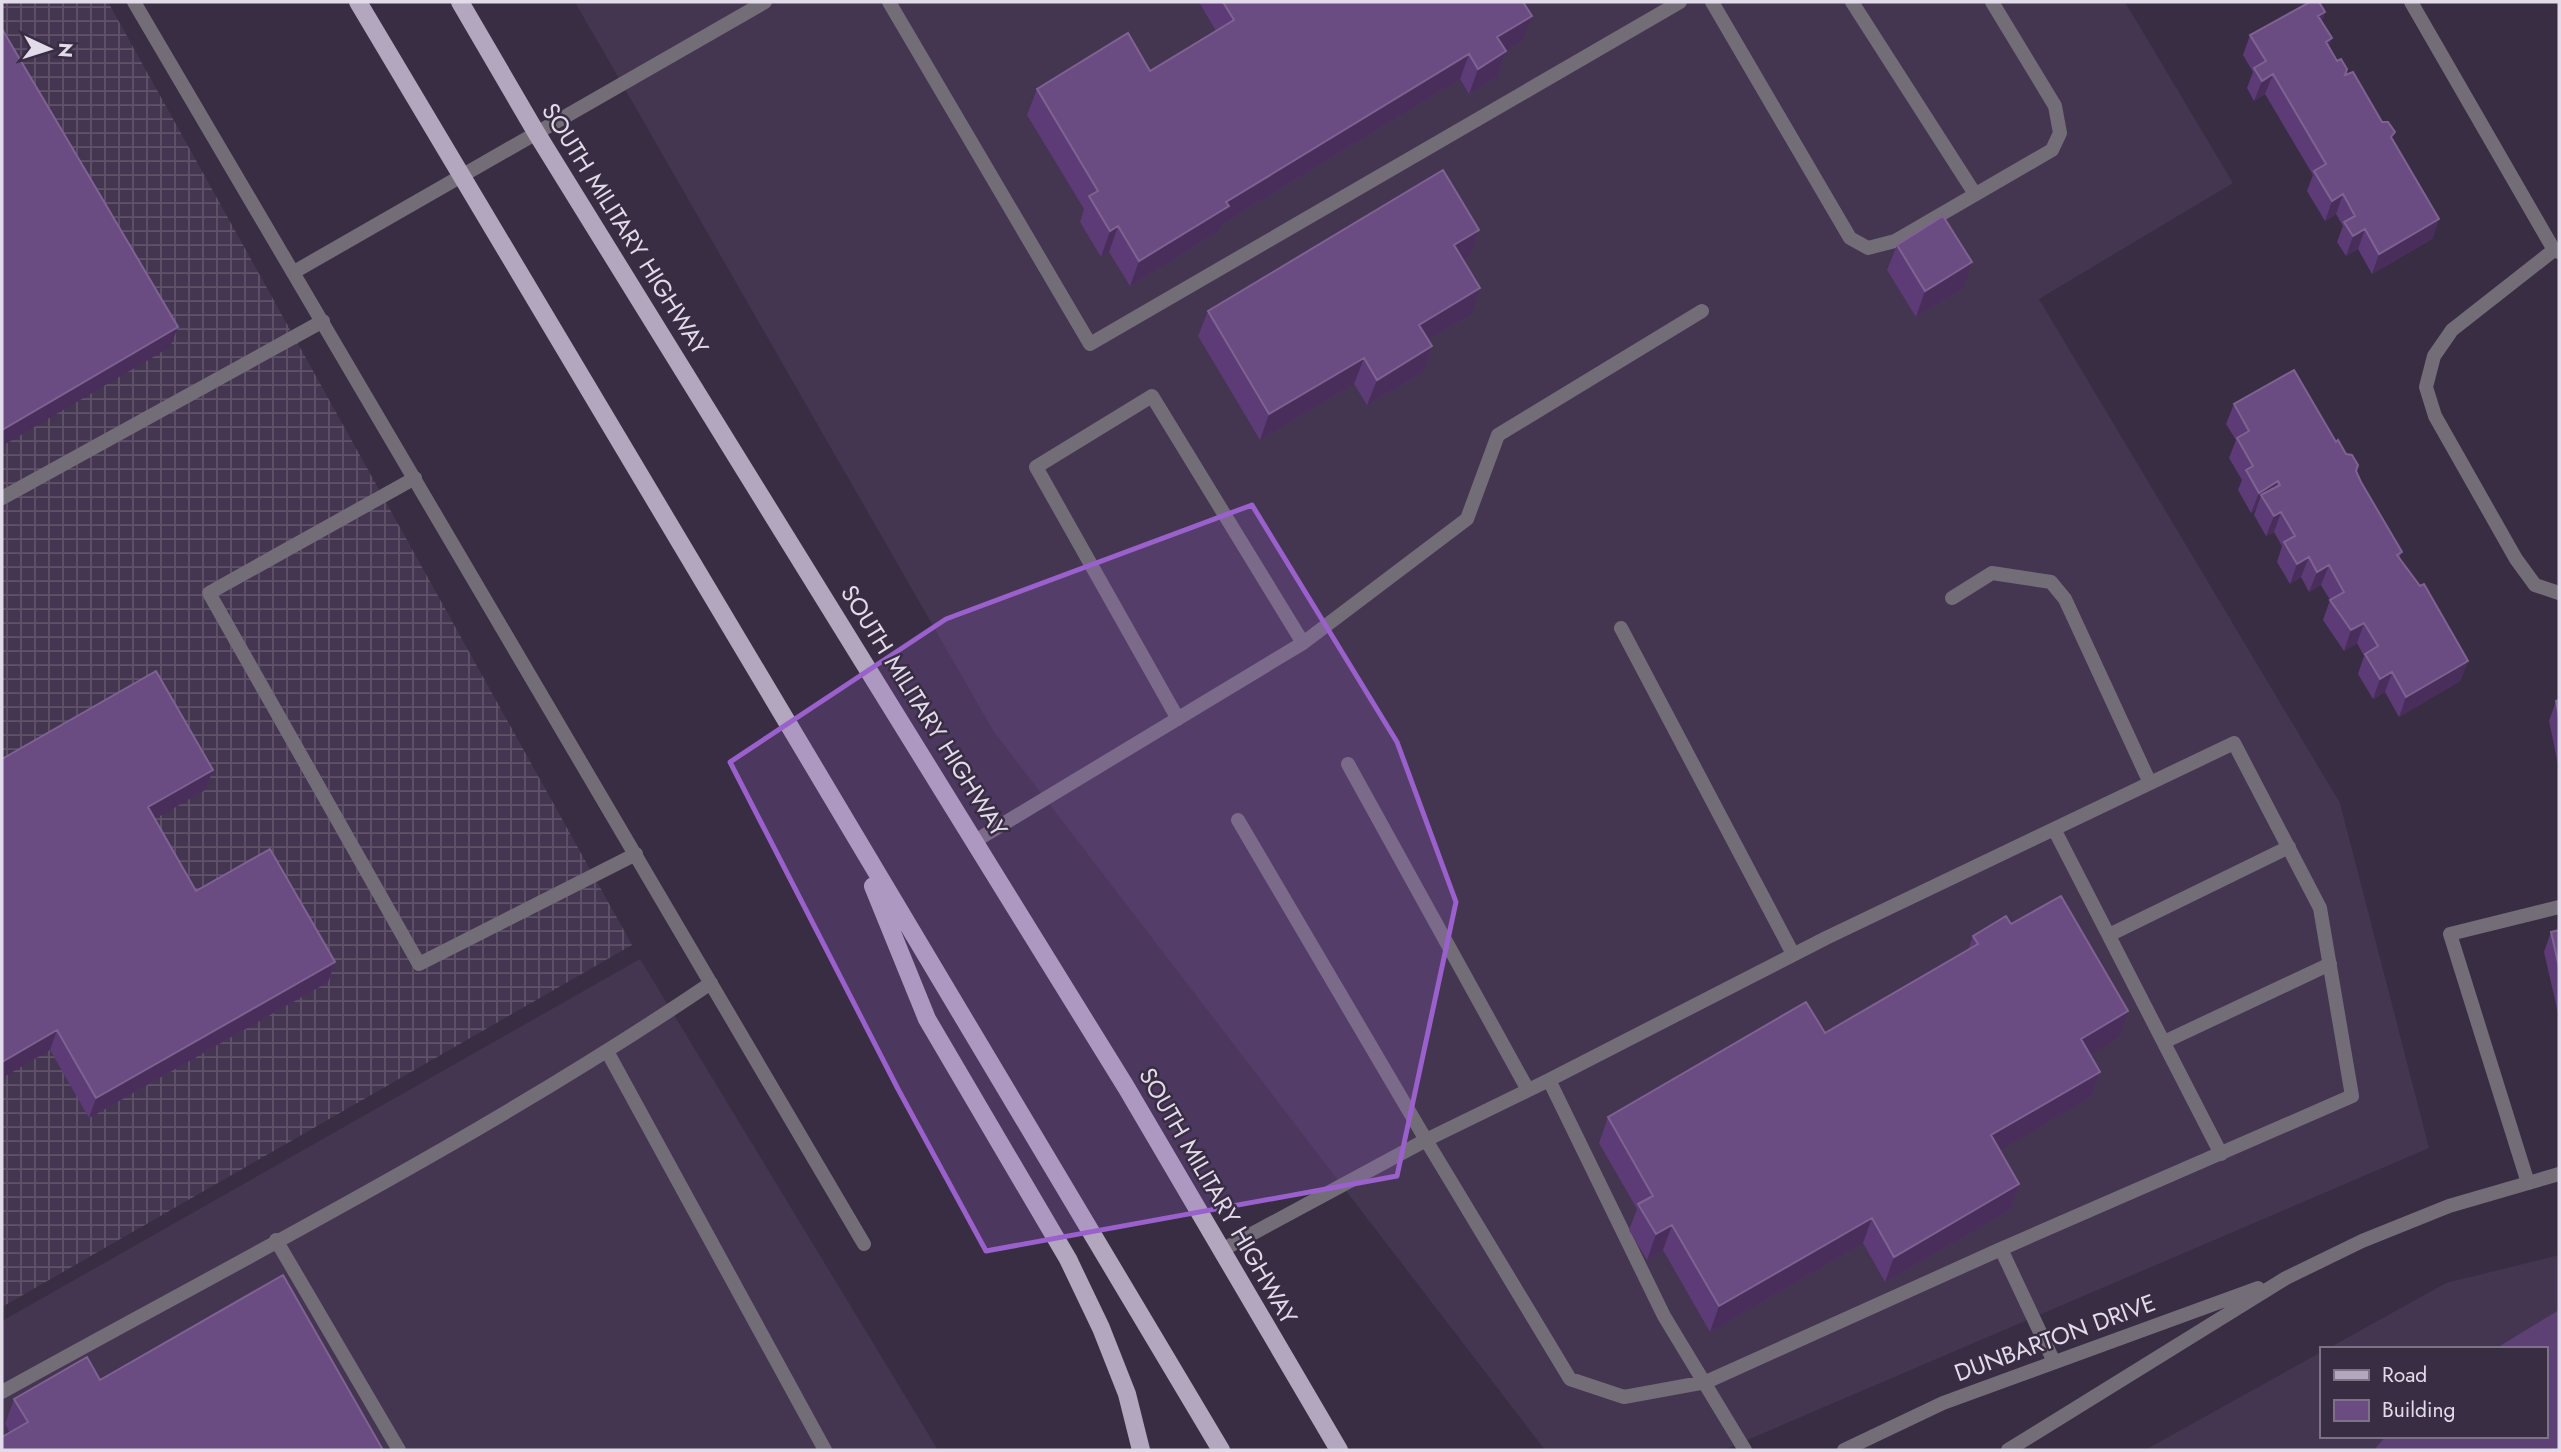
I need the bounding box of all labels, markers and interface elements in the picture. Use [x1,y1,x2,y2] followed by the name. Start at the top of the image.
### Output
[14,14,84,84] north arrow
[51,42,79,59] text: N
[533,96,718,362] street label: SOUTH MILITARY HIGHWAY
[832,578,1017,844] street label: SOUTH MILITARY HIGHWAY
[1130,1061,1307,1331] street label: SOUTH MILITARY HIGHWAY
[1949,1285,2160,1390] street label: DUNBARTON DRIVE
[2320,1347,2547,1438] legend
[2382,1360,2427,1390] text: Road
[2382,1395,2455,1425] text: Building

